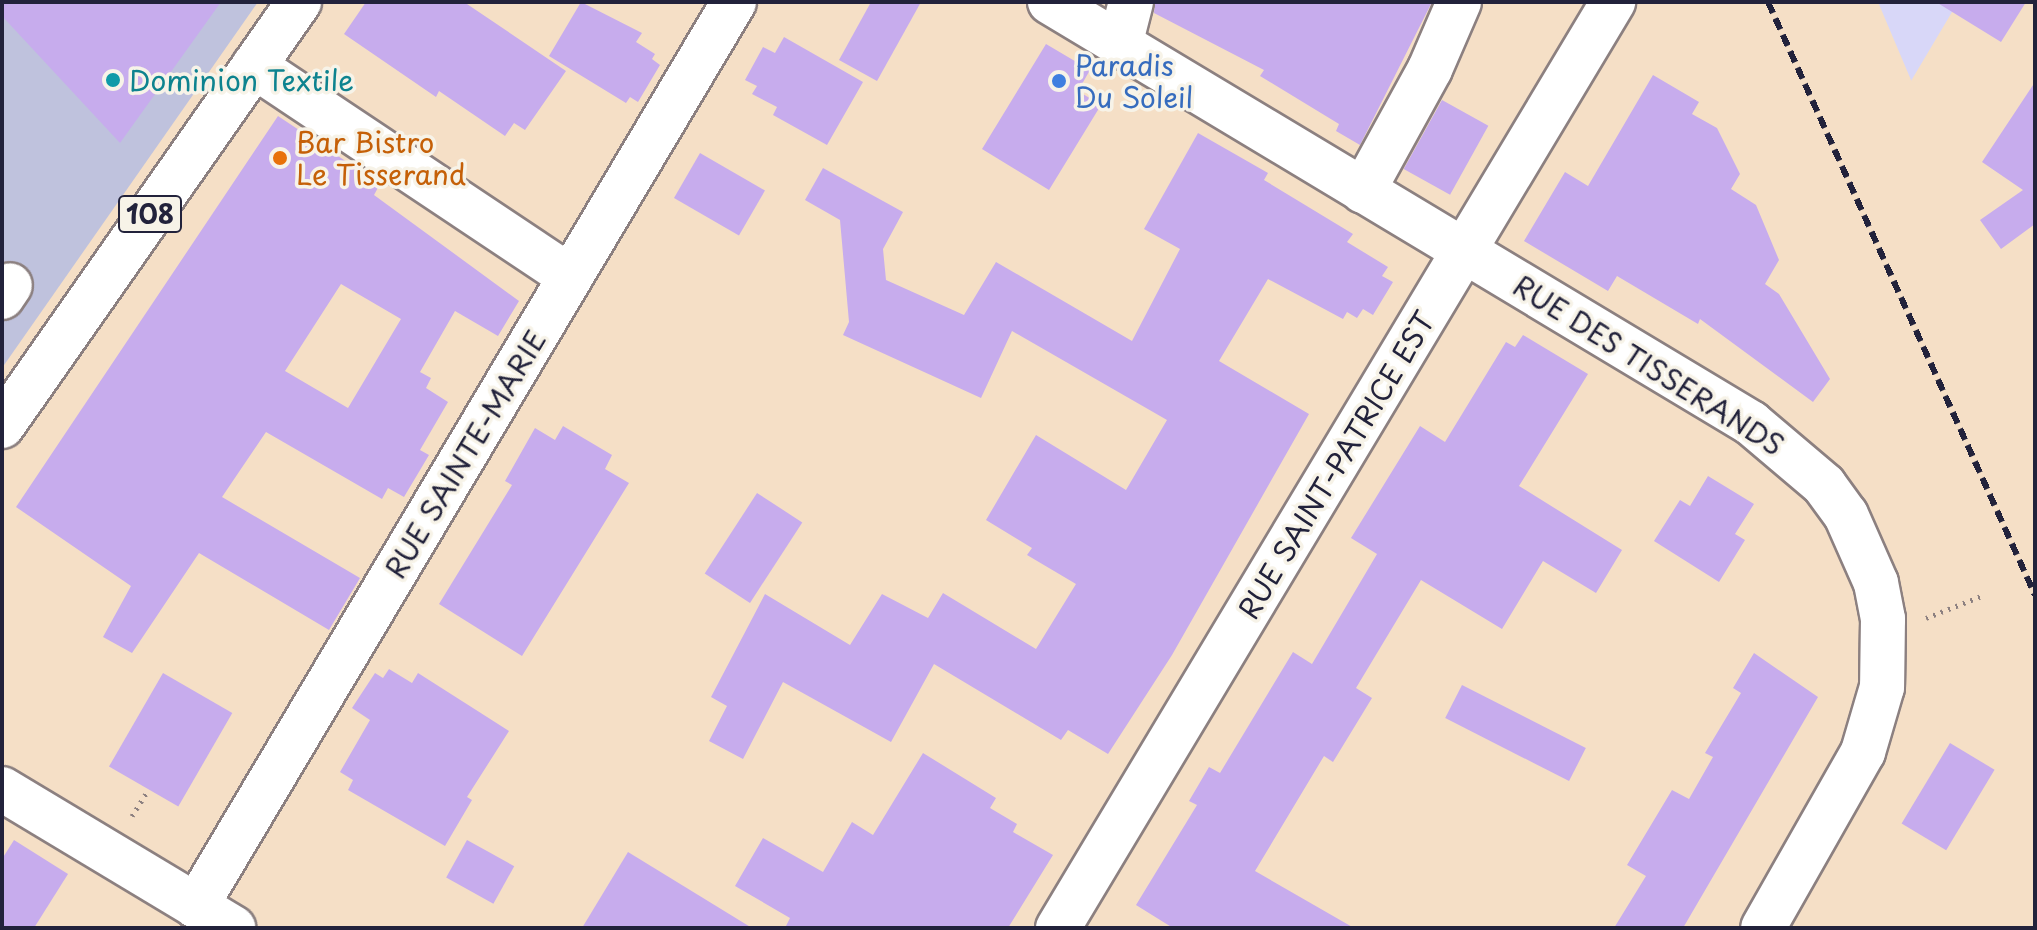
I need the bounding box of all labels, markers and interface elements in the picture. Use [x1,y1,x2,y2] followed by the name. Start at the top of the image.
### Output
[1075,48,1194,114] place label: Paradis Du Soleil
[129,63,353,97] place label: Dominion Textile
[104,71,122,89] marker: Dominion Textile
[1050,72,1068,90] marker: Paradis Du Soleil
[296,125,466,191] place label: Bar Bistro Le Tisserand
[271,149,289,167] marker: Bar Bistro Le Tisserand
[118,192,182,236] road number: 108
[1506,267,1792,463] street label: RUE DES TISSERANDS
[1230,304,1442,626] street label: RUE SAINT-PATRICE EST
[377,323,553,585] street label: RUE SAINTE-MARIE

